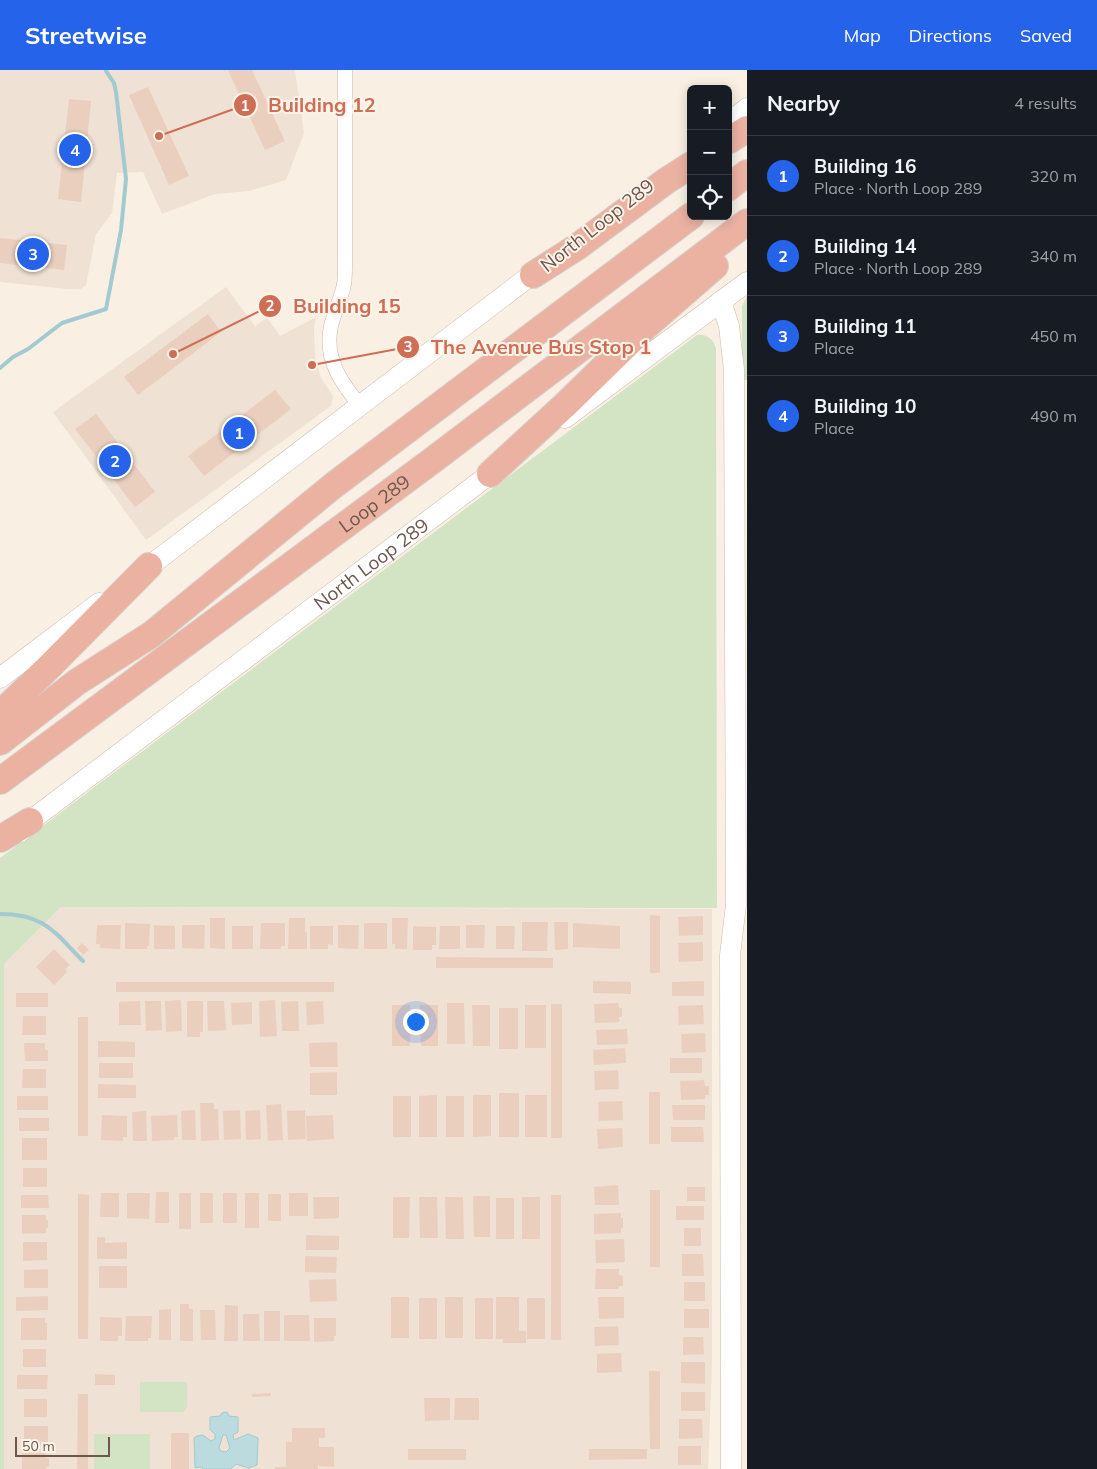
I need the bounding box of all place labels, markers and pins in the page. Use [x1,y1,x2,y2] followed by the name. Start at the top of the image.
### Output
[233,88,386,123] callout: Building 12
[59,131,91,169] pin: 4
[17,235,49,273] pin: 3
[258,288,411,323] callout: Building 15
[396,329,661,364] callout: The Avenue Bus Stop 1
[223,414,255,452] pin: 1
[99,442,131,480] pin: 2

